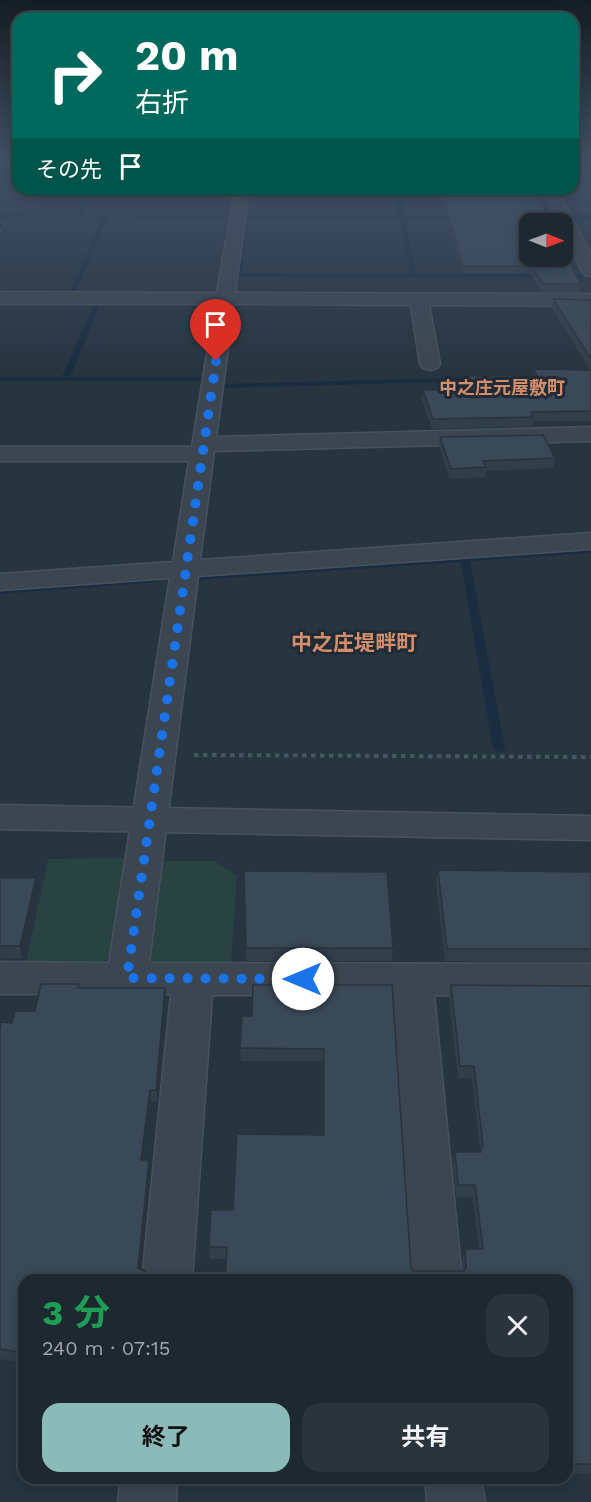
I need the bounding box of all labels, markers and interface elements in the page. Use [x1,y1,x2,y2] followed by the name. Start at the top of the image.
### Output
[135,31,239,80] text: 20 m
[36,36,114,114] icon: right
[135,87,189,119] text: 右折
[114,150,147,183] icon: arrive
[36,157,102,182] text: その先
[519,213,573,267] north arrow
[519,213,573,267] map controls
[190,299,241,361] pin
[199,308,232,341] icon: arrive
[439,377,565,398] district label: 中之庄元屋敷町
[291,630,417,655] district label: 中之庄堤畔町
[271,947,335,1011] position arrow
[42,1292,110,1334] text: 3 分
[486,1294,549,1357] button: close
[42,1336,170,1360] text: 240 m · 07:15
[42,1403,290,1472] button: 終了
[302,1403,549,1472] button: 共有

